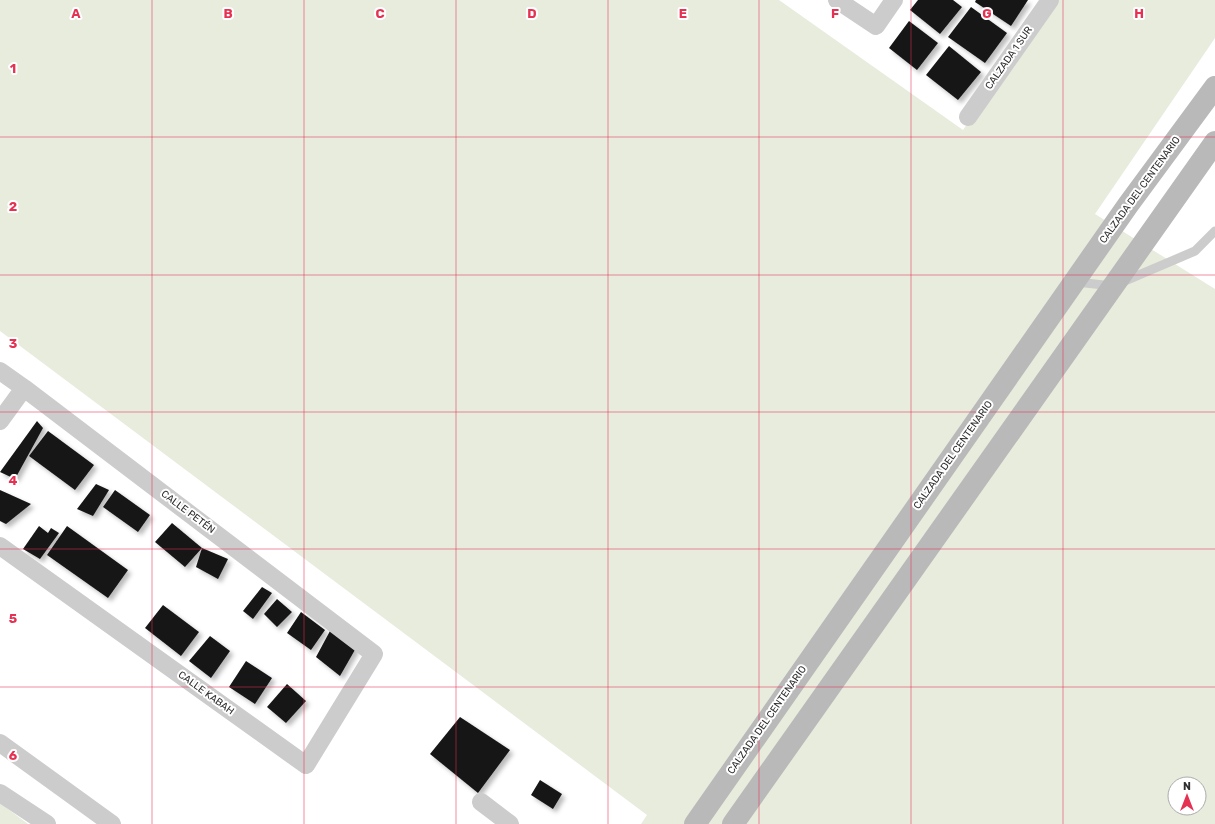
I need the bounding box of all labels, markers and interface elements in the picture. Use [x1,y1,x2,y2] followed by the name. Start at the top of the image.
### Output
[71,6,81,21] text: A
[223,6,233,21] text: B
[375,6,385,21] text: C
[527,6,537,21] text: D
[679,6,687,21] text: E
[831,6,839,21] text: F
[982,6,992,21] text: G
[1134,6,1144,21] text: H
[983,24,1035,92] street label: CALZADA 1 SUR
[10,61,16,76] text: 1
[1097,134,1183,246] street label: CALZADA DEL CENTENARIO
[9,199,17,214] text: 2
[9,336,18,351] text: 3
[911,398,995,511] street label: CALZADA DEL CENTENARIO
[9,473,18,488] text: 4
[159,488,217,536] street label: CALLE PETÉN
[9,611,17,626] text: 5
[725,663,809,776] street label: CALZADA DEL CENTENARIO
[176,669,236,717] street label: CALLE KABAH
[9,748,18,763] text: 6
[1167,776,1207,816] north arrow
[1183,780,1191,793] text: N

